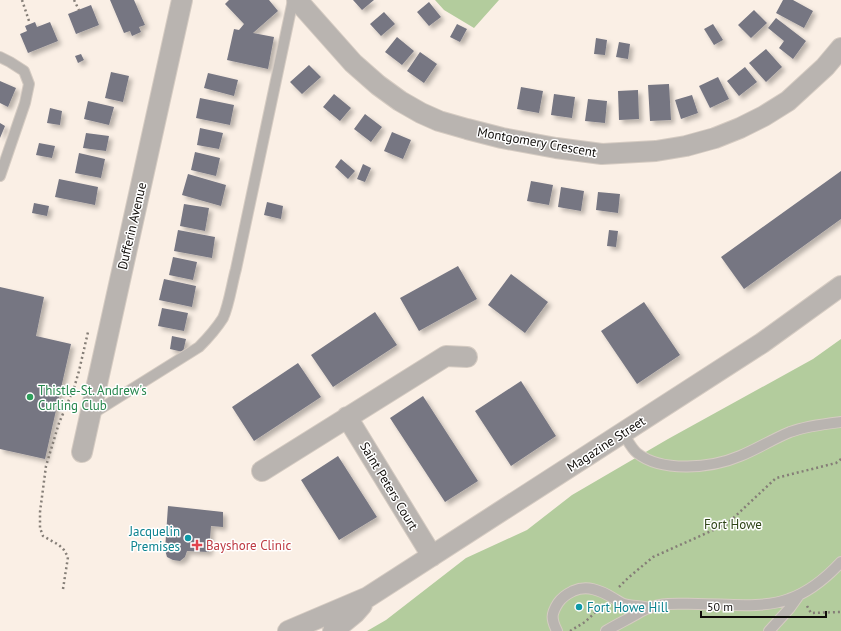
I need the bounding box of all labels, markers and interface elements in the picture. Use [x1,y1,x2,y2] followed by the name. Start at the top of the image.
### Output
[476,123,598,161] street label: Montgomery Crescent
[114,181,150,271] street label: Dufferin Avenue
[38,382,147,414] place label: Thistle-St. Andrew's Curling Club
[25,392,35,402] marker: Thistle-St. Andrew's Curling Club
[564,412,649,476] street label: Magazine Street
[356,439,422,534] street label: Saint Peters Court
[704,516,762,533] park label: Fort Howe
[128,523,180,555] place label: Jacquelin Premises
[183,533,193,543] marker: Jacquelin Premises
[206,537,291,554] place label: Bayshore Clinic
[191,539,203,551] marker: Bayshore Clinic
[701,593,826,619] scale bar
[587,599,668,616] place label: Fort Howe Hill
[707,599,733,614] text: 50 m
[574,602,584,612] marker: Fort Howe Hill

